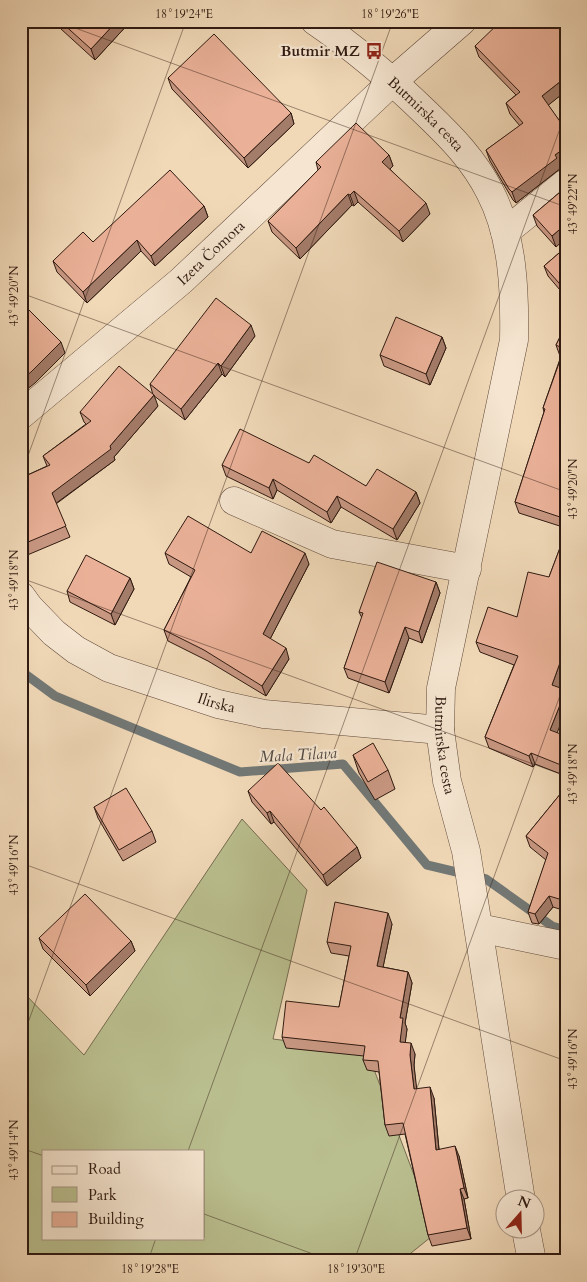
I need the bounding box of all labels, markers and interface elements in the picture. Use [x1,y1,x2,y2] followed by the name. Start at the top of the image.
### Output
[155,6,213,22] text: 18°19'24"E
[361,6,419,22] text: 18°19'26"E
[281,41,360,61] place label: Butmir MZ
[364,41,384,61] bus stop icon: Butmir MZ
[384,72,469,156] street label: Butmirska cesta
[565,173,581,234] text: 43°49'22"N
[173,215,250,290] street label: Izeta Čomora
[6,265,22,326] text: 43°49'20"N
[565,458,581,519] text: 43°49'20"N
[6,549,22,610] text: 43°49'18"N
[195,688,237,718] street label: Ilirska
[430,696,460,797] street label: Butmirska cesta
[259,742,337,768] water label: Mala Tilava
[565,743,581,804] text: 43°49'18"N
[6,834,22,895] text: 43°49'16"N
[565,1028,581,1089] text: 43°49'16"N
[6,1119,22,1180] text: 43°49'14"N
[42,1150,205,1240] legend
[88,1159,121,1179] text: Road
[88,1185,117,1205] text: Park
[494,1190,544,1240] north arrow
[515,1191,533,1213] text: N
[88,1209,144,1229] text: Building
[121,1261,179,1277] text: 18°19'28"E
[327,1261,385,1277] text: 18°19'30"E

